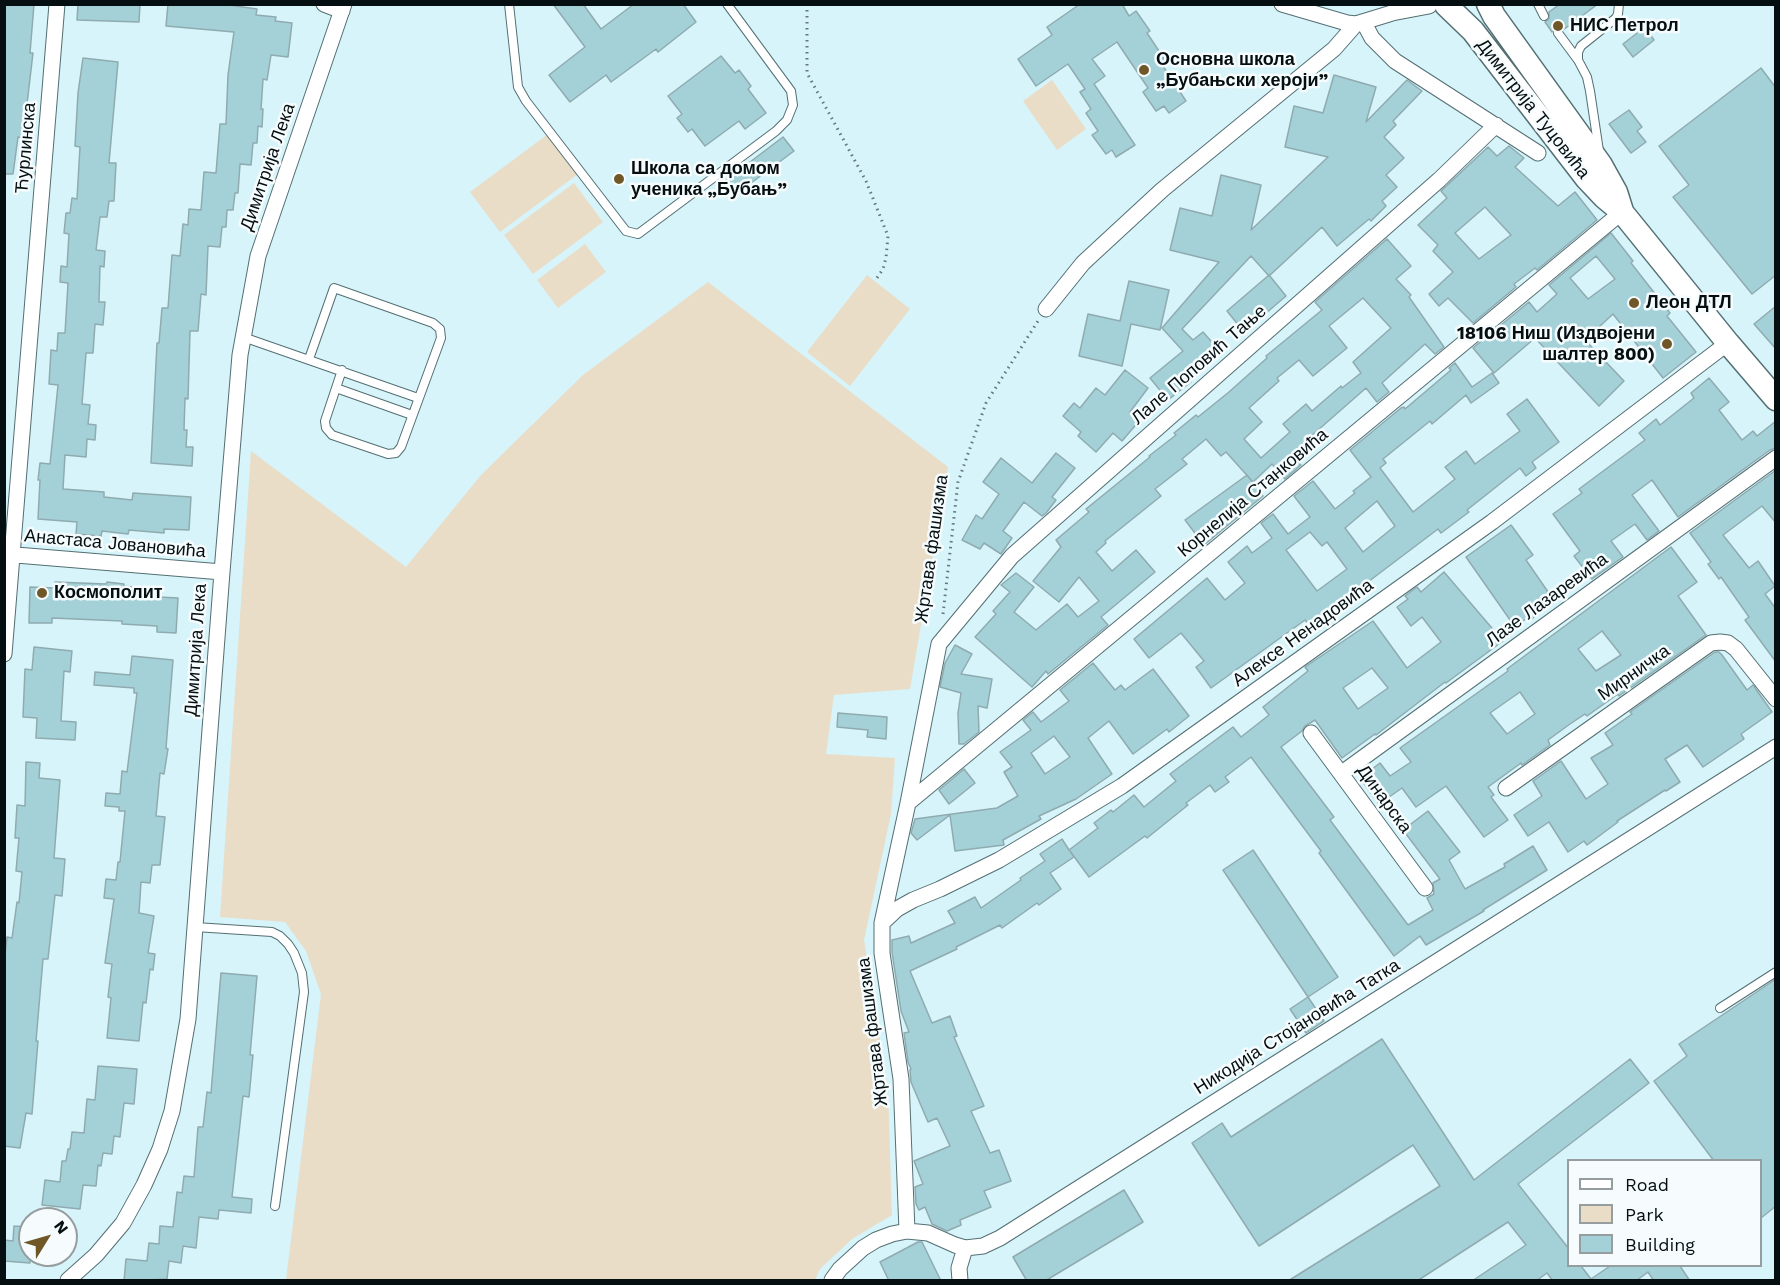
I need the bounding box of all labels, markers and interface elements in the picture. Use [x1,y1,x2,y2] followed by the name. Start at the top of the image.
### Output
[1570,15,1679,37] place label: НИС Петрол
[1551,19,1565,33] marker: НИС Петрол
[1472,35,1594,183] street label: Димитрија Туцовића
[1156,49,1328,92] place label: Основна школа „Бубањски хероји”
[1137,63,1151,77] marker: Основна школа „Бубањски хероји”
[236,100,300,234] street label: Димитрија Лека
[11,102,41,194] street label: Ћурлинска
[631,158,787,201] place label: Школа са домом ученика „Бубањ”
[612,172,626,186] marker: Школа са домом ученика „Бубањ”
[1646,292,1732,314] place label: Леон ДТЛ
[1627,296,1641,310] marker: Леон ДТЛ
[1127,301,1271,429] street label: Лале Поповић Тање
[1457,323,1655,366] place label: 18106 Ниш (Издвојени шалтер 800)
[1660,337,1674,351] marker: 18106 Ниш (Издвојени шалтер 800)
[1174,424,1332,562] street label: Корнелија Станковића
[911,473,953,625] street label: Жртава фашизма
[23,525,207,563] street label: Анастаса Јовановића
[1482,549,1612,651] street label: Лазе Лазаревића
[1228,575,1378,691] street label: Алексе Ненадовића
[54,582,163,604] place label: Космополит
[181,583,211,717] street label: Димитрија Лека
[35,586,49,600] marker: Космополит
[1594,640,1674,706] street label: Мирничка
[1352,760,1416,838] street label: Динарска
[1190,955,1404,1099] street label: Никодија Стојановића Татка
[853,956,893,1108] street label: Жртава фашизма
[1567,1159,1762,1267] legend
[1625,1174,1669,1195] text: Road
[1625,1204,1664,1225] text: Park
[18,1207,78,1267] north arrow
[50,1217,72,1238] text: N
[1625,1234,1695,1255] text: Building

